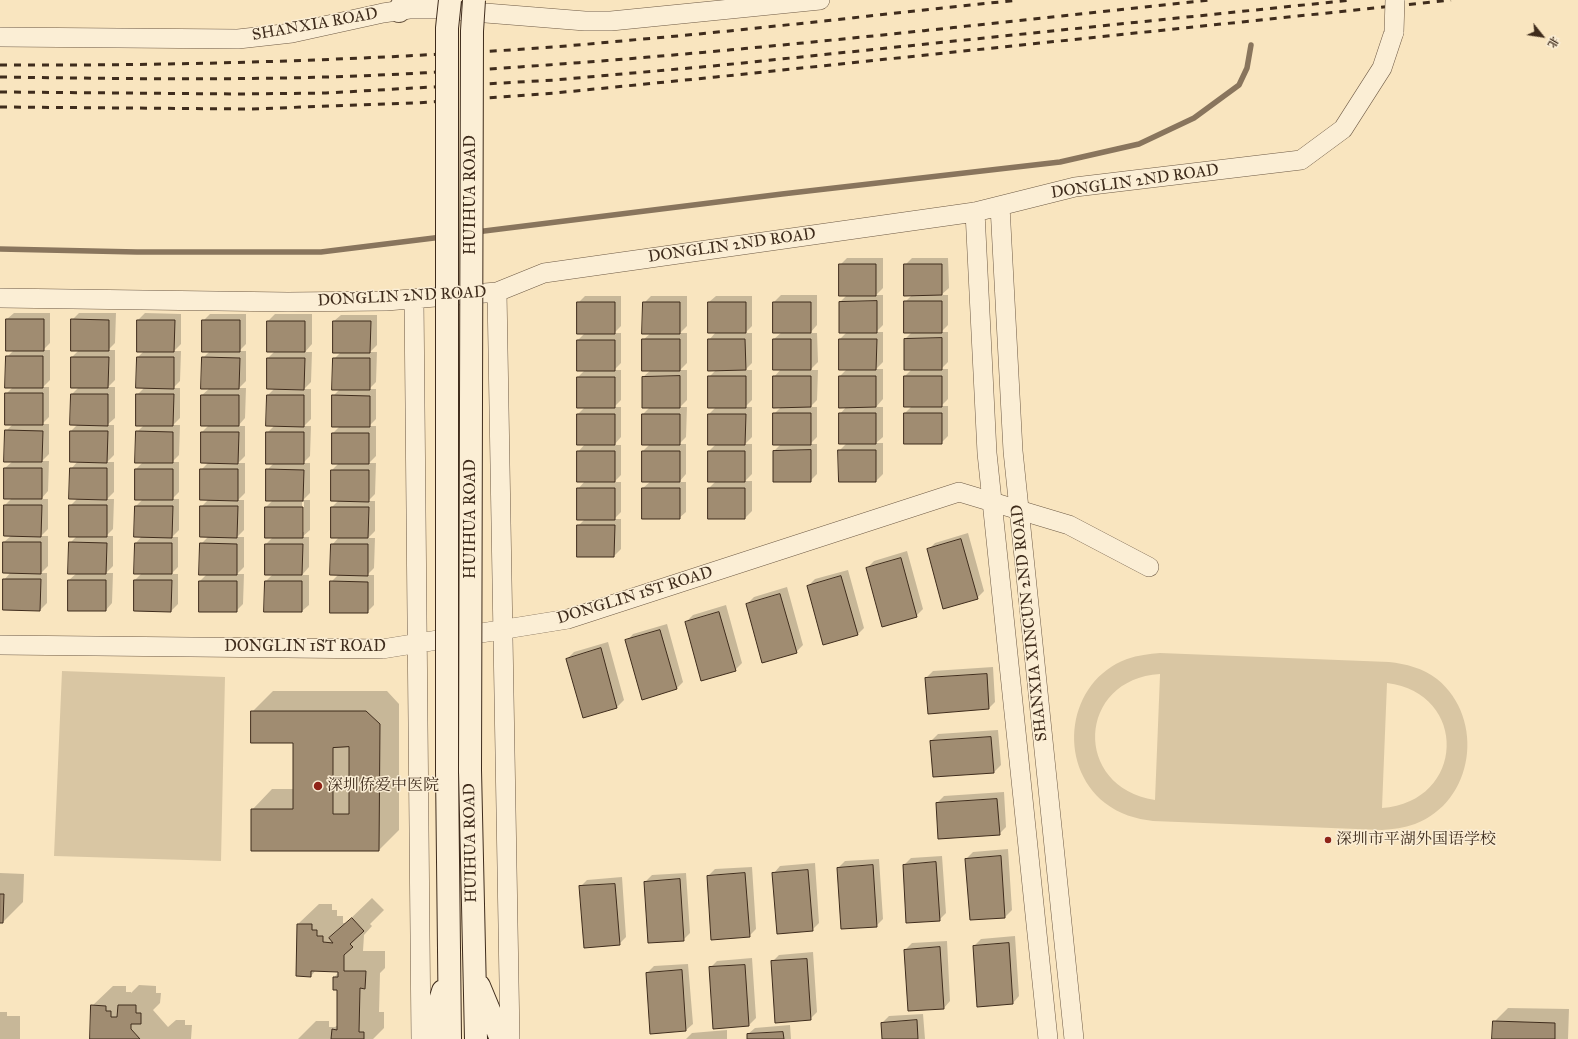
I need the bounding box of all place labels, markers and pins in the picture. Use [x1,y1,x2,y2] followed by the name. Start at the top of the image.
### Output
[327,776,439,796] place label: 深圳侨爱中医院
[312,780,324,792] marker: 深圳侨爱中医院
[1336,830,1496,850] place label: 深圳市平湖外国语学校
[1323,835,1333,845] marker: 深圳市平湖外国语学校

